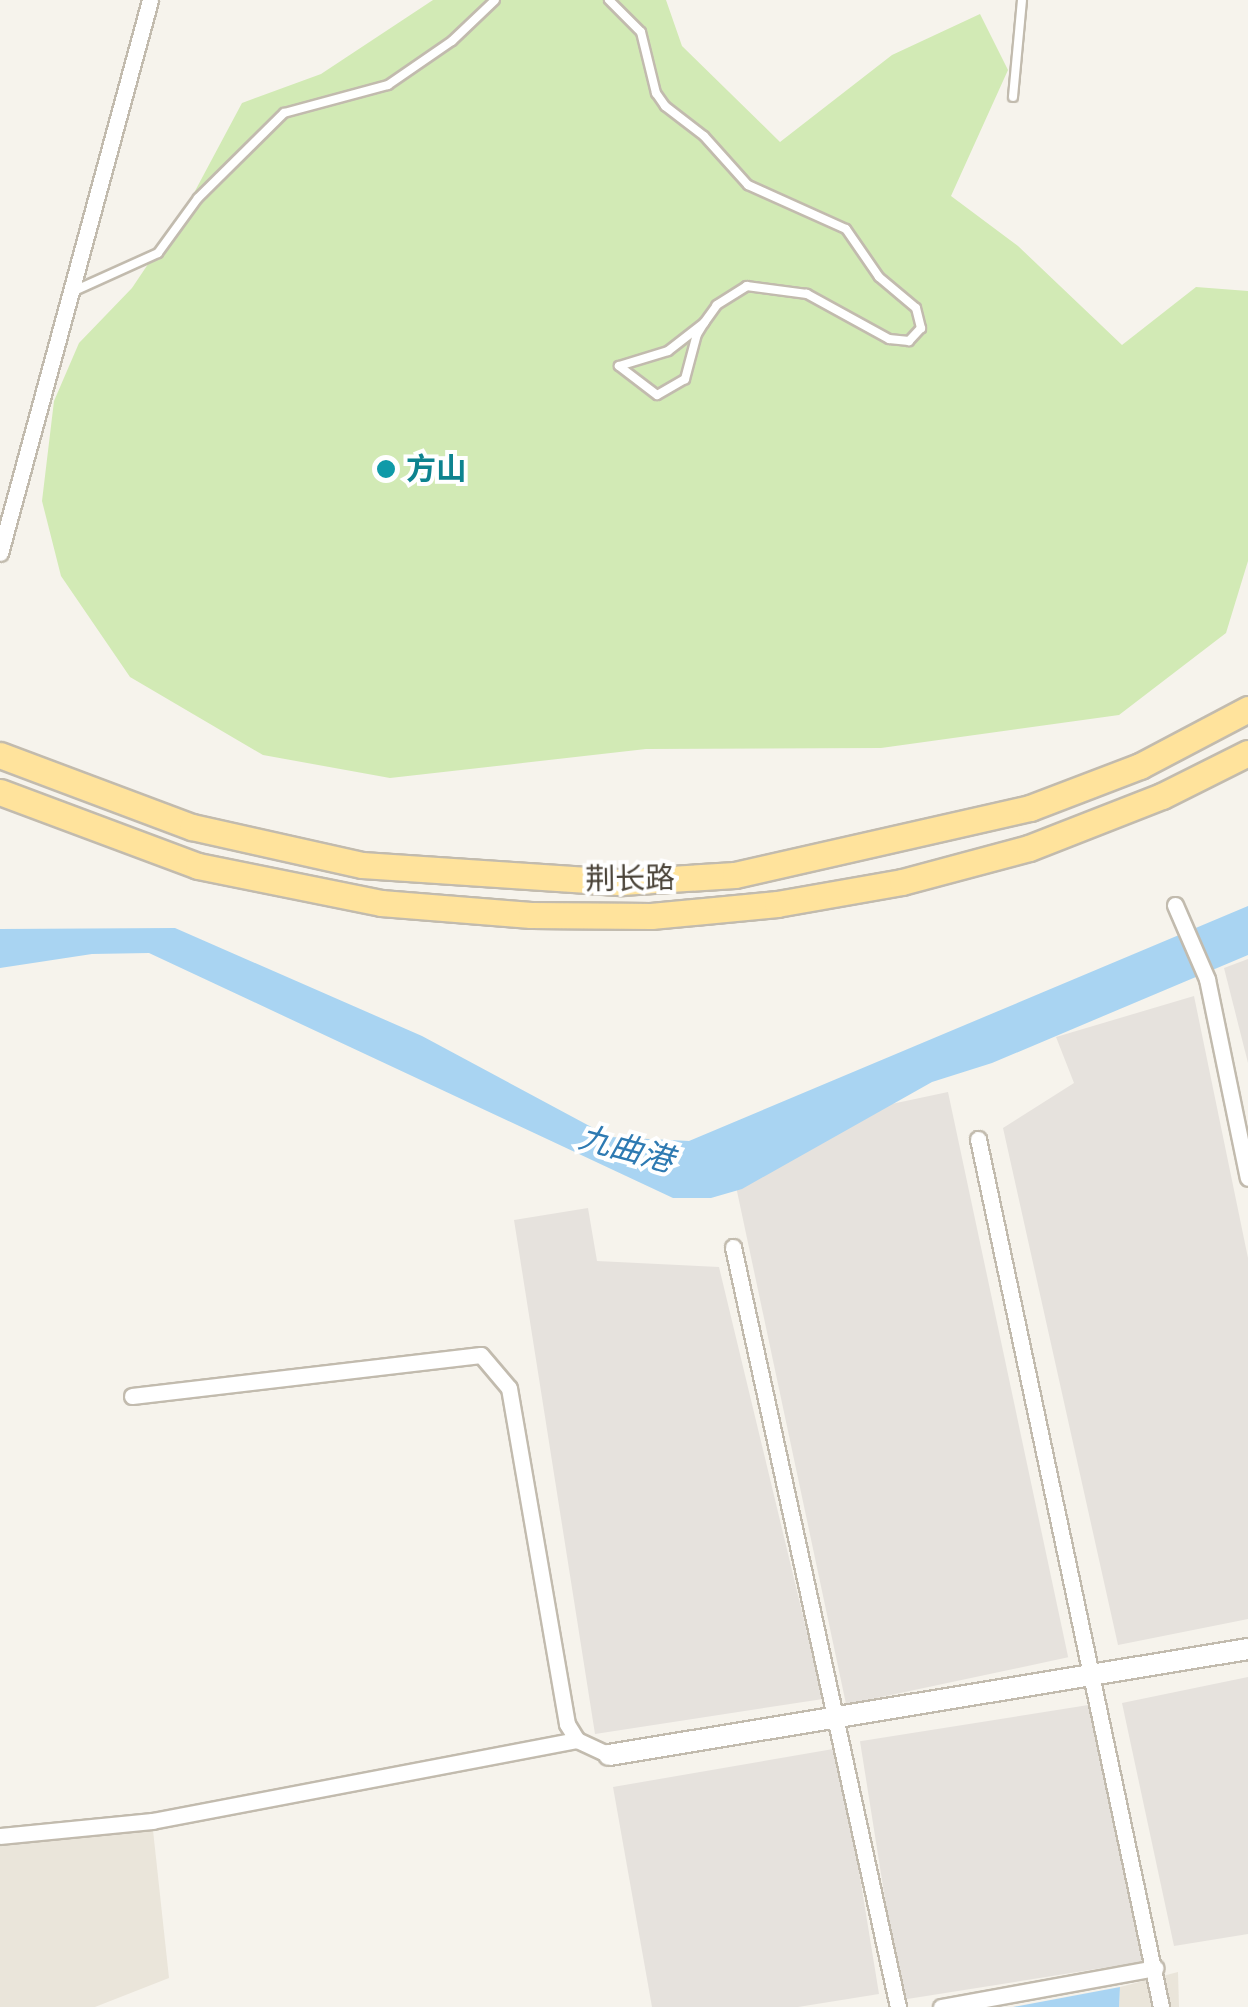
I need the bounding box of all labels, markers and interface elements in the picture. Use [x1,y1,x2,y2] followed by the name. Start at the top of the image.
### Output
[406,451,466,487] place label: 方山
[375,458,397,480] marker: 方山
[585,860,675,898] street label: 荆长路
[575,1118,677,1180] water label: 九曲港

